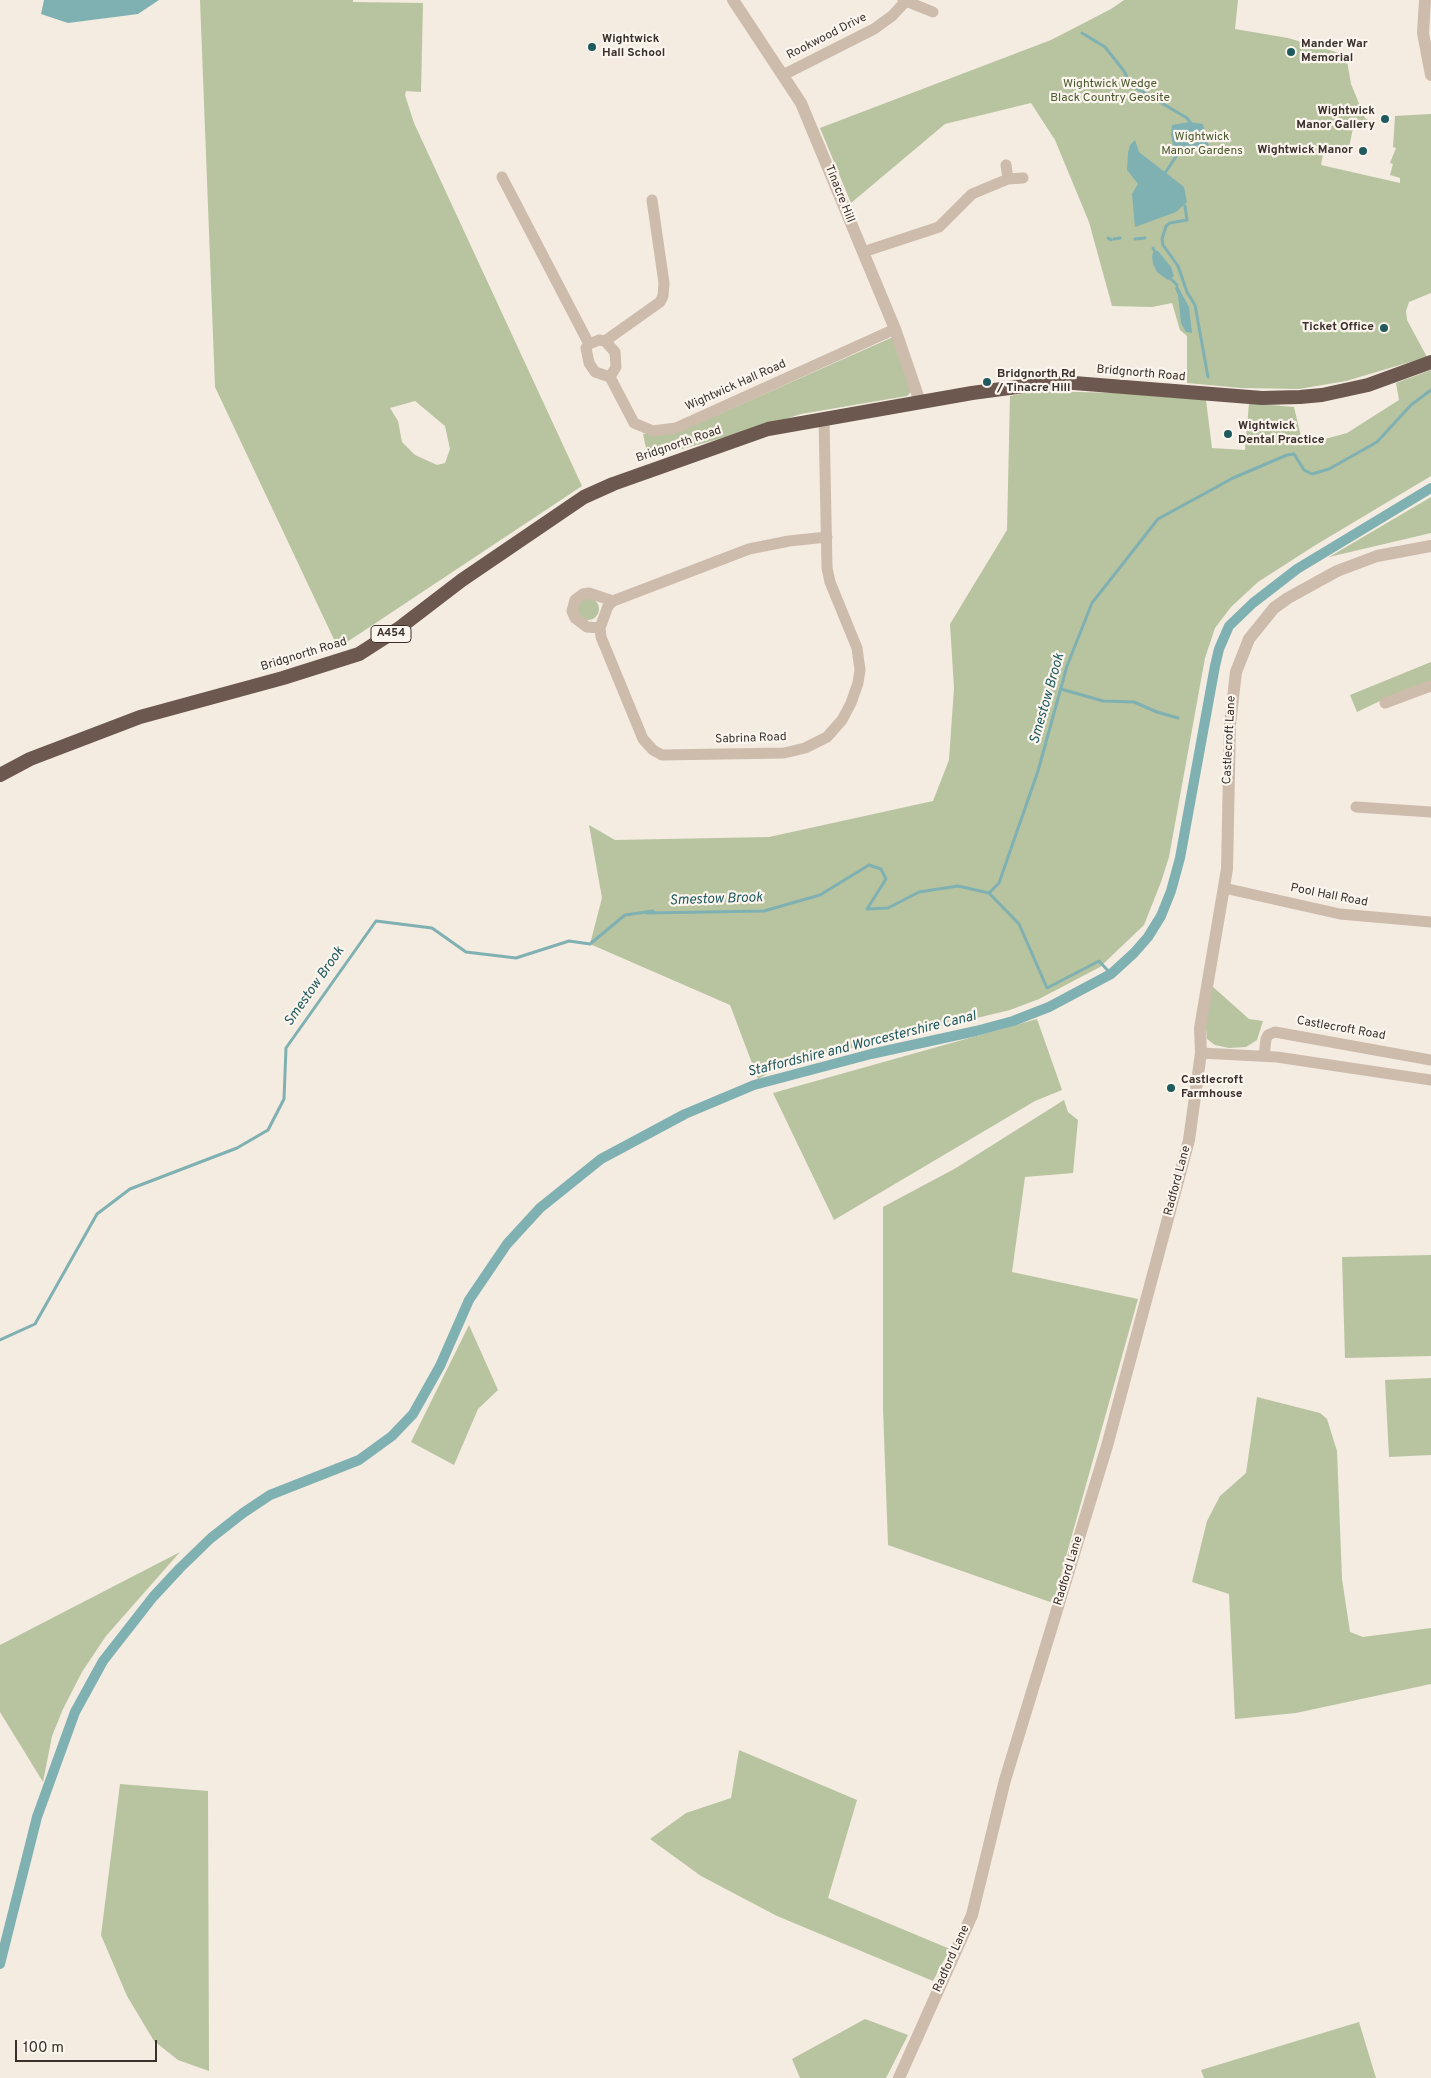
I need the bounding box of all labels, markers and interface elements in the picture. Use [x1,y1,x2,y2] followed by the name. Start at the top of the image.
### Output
[785,11,869,63] street label: Rookwood Drive
[602,33,665,61] place label: Wightwick Hall School
[1301,38,1368,66] place label: Mander War Memorial
[586,41,598,53] marker: Wightwick Hall School
[1285,46,1297,58] marker: Mander War Memorial
[1050,78,1170,106] park label: Wightwick Wedge Black Country Geosite
[1296,105,1375,133] place label: Wightwick Manor Gallery
[1379,113,1391,125] marker: Wightwick Manor Gallery
[1161,131,1243,159] park label: Wightwick Manor Gardens
[1257,144,1353,158] place label: Wightwick Manor
[1357,145,1369,157] marker: Wightwick Manor
[821,163,857,225] street label: Tinacre Hill
[1302,321,1374,335] place label: Ticket Office
[1378,322,1390,334] marker: Ticket Office
[683,357,789,415] street label: Wightwick Hall Road
[1096,363,1186,385] street label: Bridgnorth Road
[997,368,1076,396] place label: Bridgnorth Rd / Tinacre Hill
[981,376,993,388] marker: Bridgnorth Rd / Tinacre Hill
[1238,420,1325,448] place label: Wightwick Dental Practice
[634,424,724,466] street label: Bridgnorth Road
[1222,428,1234,440] marker: Wightwick Dental Practice
[371,626,411,642] road number: A454
[259,635,349,675] street label: Bridgnorth Road
[1027,652,1069,746] water label: Smestow Brook
[1220,695,1240,785] street label: Castlecroft Lane
[715,731,787,747] street label: Sabrina Road
[1289,881,1369,911] street label: Pool Hall Road
[669,890,763,910] water label: Smestow Brook
[281,944,349,1030] water label: Smestow Brook
[746,1008,978,1082] water label: Staffordshire and Worcestershire Canal
[1295,1014,1387,1044] street label: Castlecroft Road
[1181,1074,1243,1102] place label: Castlecroft Farmhouse
[1165,1082,1177,1094] marker: Castlecroft Farmhouse
[1162,1144,1194,1218] street label: Radford Lane
[1052,1535,1086,1607] street label: Radford Lane
[931,1923,973,1995] street label: Radford Lane
[18,2030,160,2062] scale bar
[23,2039,64,2058] text: 100 m

